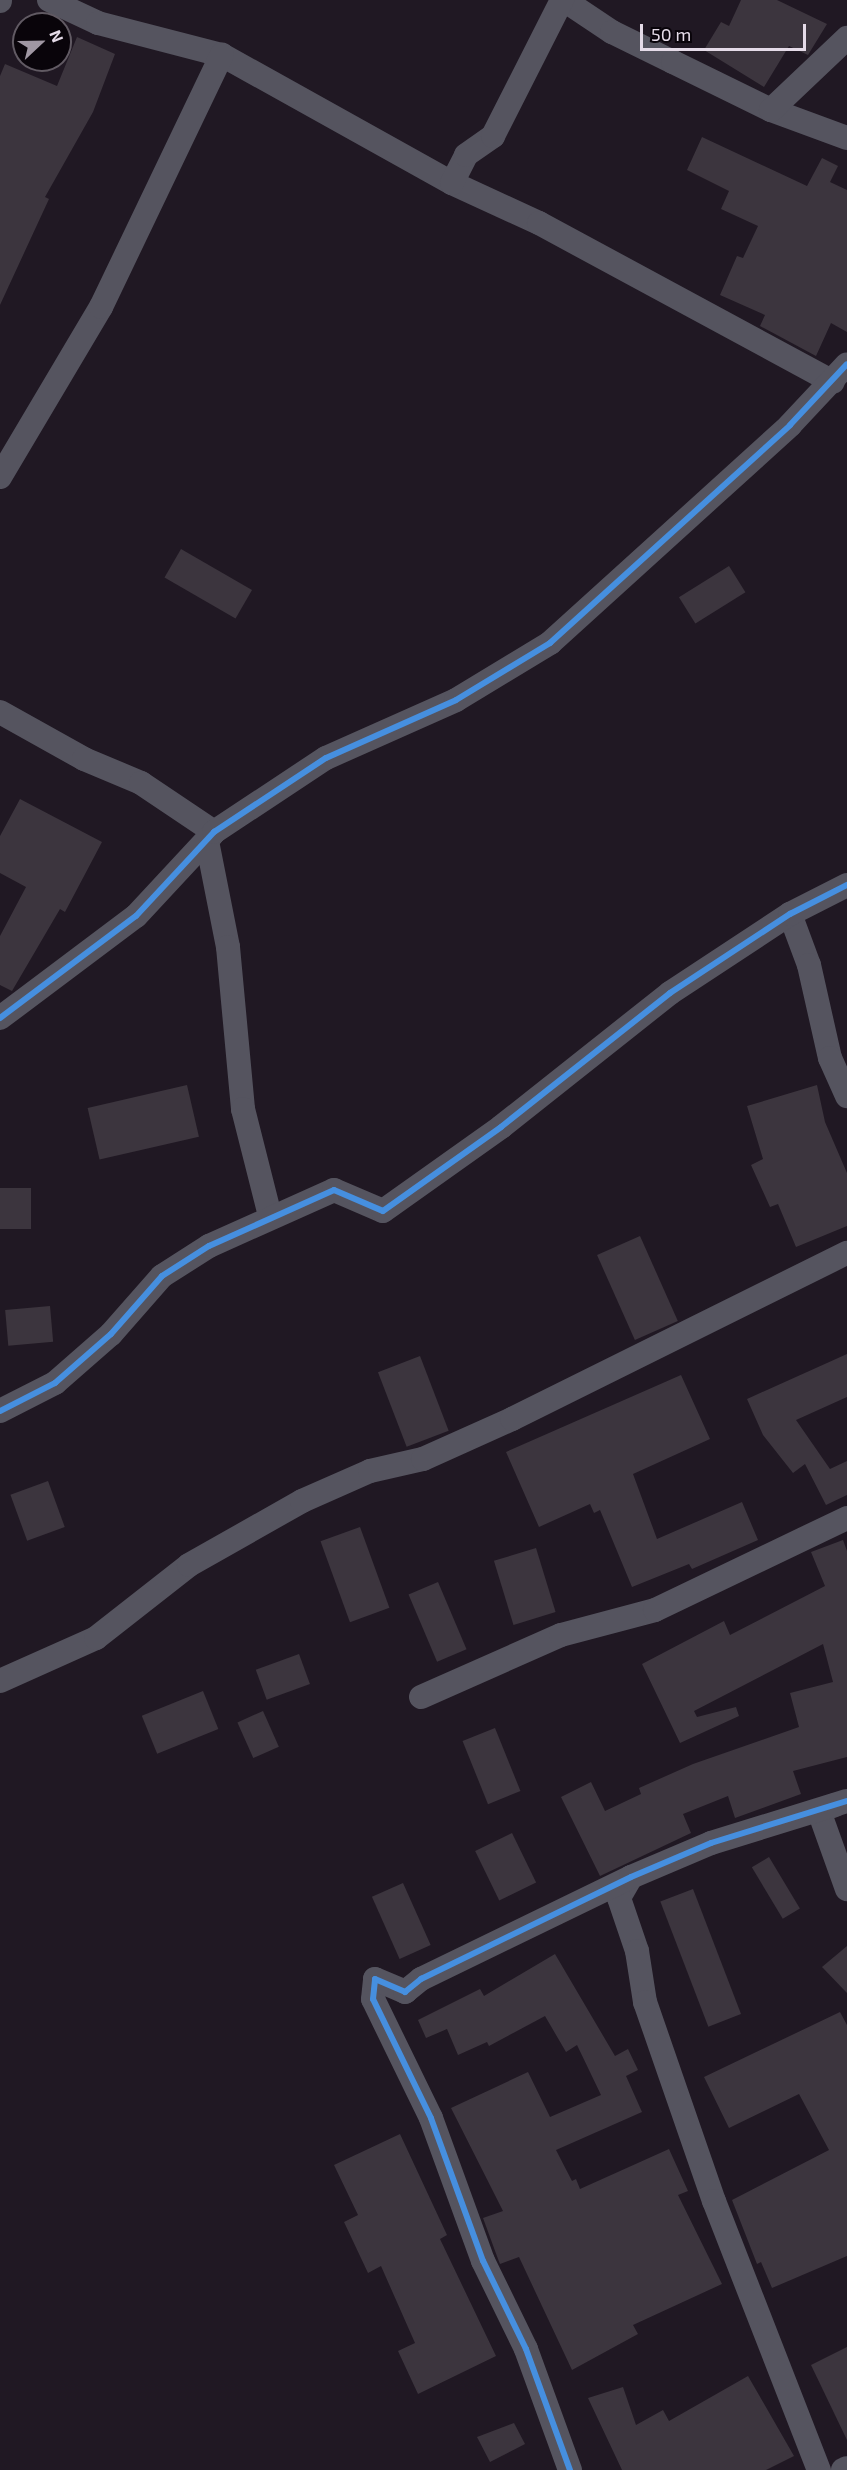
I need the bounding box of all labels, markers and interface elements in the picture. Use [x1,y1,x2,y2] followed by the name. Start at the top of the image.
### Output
[12,12,72,72] north arrow
[643,12,810,50] scale bar
[651,23,691,45] text: 50 m
[46,27,68,45] text: N

